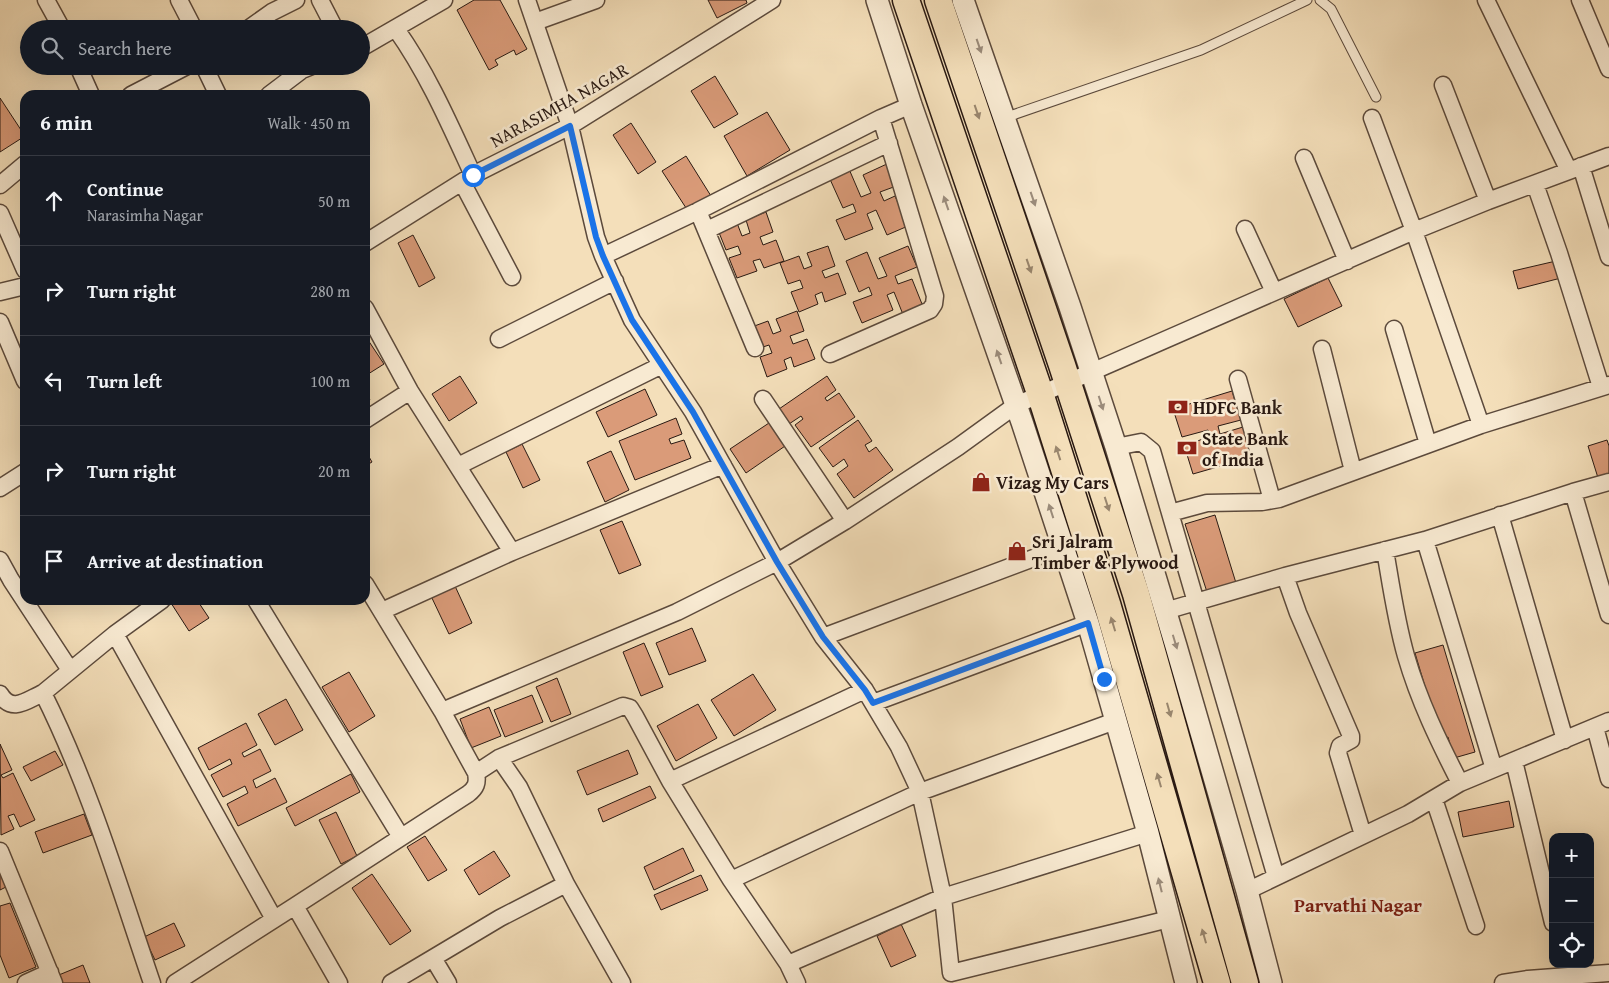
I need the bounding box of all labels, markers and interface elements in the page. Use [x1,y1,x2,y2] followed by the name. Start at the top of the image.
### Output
[20,20,370,75] search box
[38,34,66,62] icon: search
[78,34,172,62] text: Search here
[975,39,983,54] one-way arrow
[485,56,634,154] street label: NARASIMHA NAGAR
[974,105,981,120] one-way arrow
[40,107,92,138] text: 6 min
[267,111,350,135] text: Walk · 450 m
[462,164,485,187] route start
[87,175,164,203] text: Continue
[40,187,68,215] icon: ahead
[318,189,350,213] text: 50 m
[1029,192,1037,207] one-way arrow
[942,195,950,210] one-way arrow
[87,203,203,227] text: Narasimha Nagar
[1026,259,1033,274] one-way arrow
[40,277,68,305] icon: right
[87,277,176,305] text: Turn right
[310,279,350,303] text: 280 m
[995,349,1003,364] one-way arrow
[40,367,68,395] icon: left
[87,367,162,395] text: Turn left
[310,369,350,393] text: 100 m
[1193,394,1283,421] place label: HDFC Bank
[1098,396,1106,411] one-way arrow
[1167,396,1189,418] bank icon: HDFC Bank
[1202,425,1289,473] place label: State Bank of India
[1176,437,1198,459] bank icon: State Bank of India
[1054,445,1062,460] one-way arrow
[40,457,68,485] icon: right
[87,457,176,485] text: Turn right
[318,459,350,483] text: 20 m
[996,469,1109,496] place label: Vizag My Cars
[970,471,992,493] shop icon: Vizag My Cars
[1104,496,1111,511] one-way arrow
[1047,503,1054,518] one-way arrow
[1032,528,1179,576] place label: Sri Jalram Timber & Plywood
[1006,540,1028,562] shop icon: Sri Jalram Timber & Plywood
[40,547,68,575] icon: arrive
[87,547,263,575] text: Arrive at destination
[1109,616,1117,631] one-way arrow
[1171,635,1179,650] one-way arrow
[1093,668,1116,691] route end
[1166,702,1174,717] one-way arrow
[1154,772,1162,787] one-way arrow
[1549,833,1594,968] map controls
[1549,833,1594,878] button: +
[1156,877,1164,892] one-way arrow
[1549,878,1594,923] button: −
[1294,891,1422,919] district label: Parvathi Nagar
[1549,923,1594,968] button: locate
[1199,928,1207,943] one-way arrow

